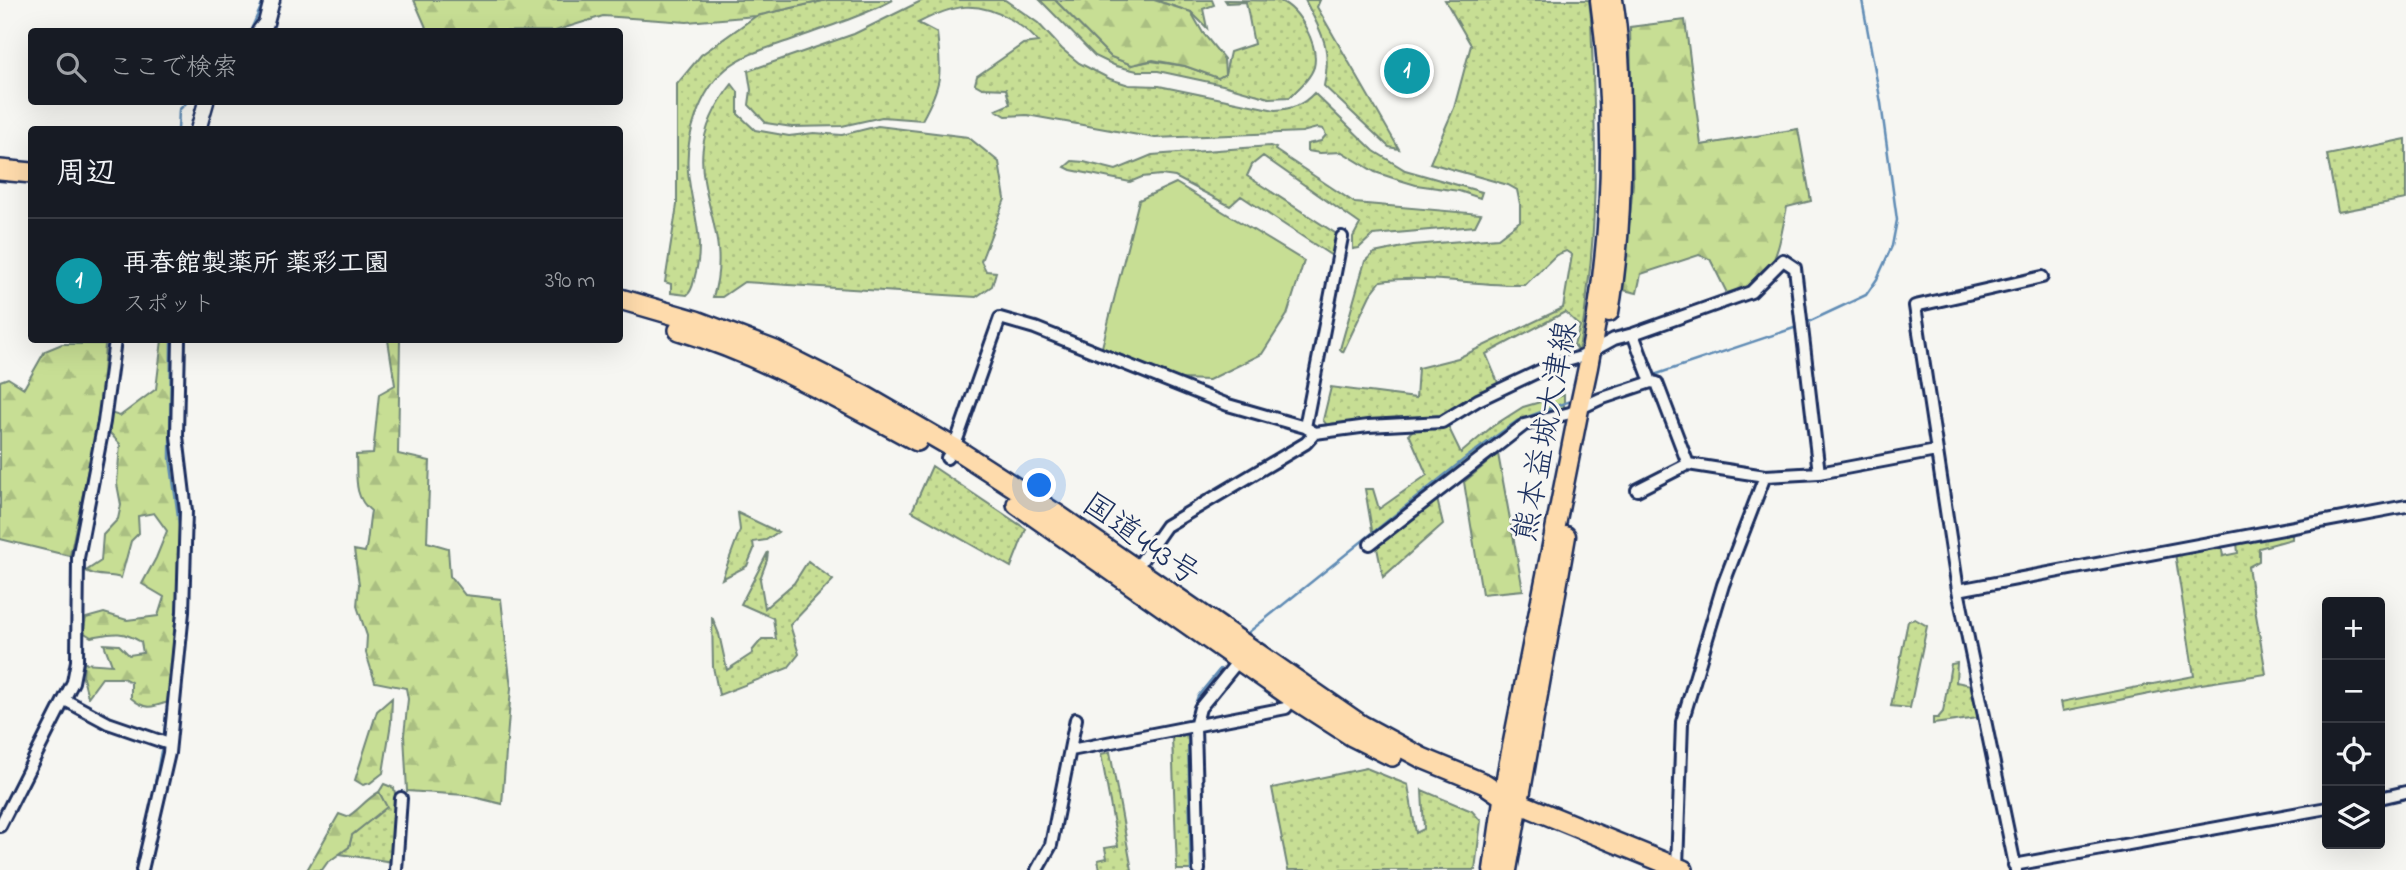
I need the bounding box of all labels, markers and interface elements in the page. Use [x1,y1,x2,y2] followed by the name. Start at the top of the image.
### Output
[28,28,623,105] search box
[1384,45,1430,97] pin: 1
[52,48,90,86] icon: search
[108,50,238,88] text: ここで検索
[56,153,116,197] text: 周辺
[123,246,390,284] text: 再春館製薬所 薬彩工園
[75,265,83,298] text: 1
[545,265,595,298] text: 390 m
[123,289,215,322] text: スポット
[1503,317,1592,546] street label: 熊本益城大津線
[1022,468,1056,502] your location
[1071,483,1209,599] street label: 国道443号
[2322,597,2385,849] map controls
[2322,597,2385,660] button: +
[2322,660,2385,723] button: −
[2322,723,2385,786] button: locate
[2322,786,2385,849] button: layers

